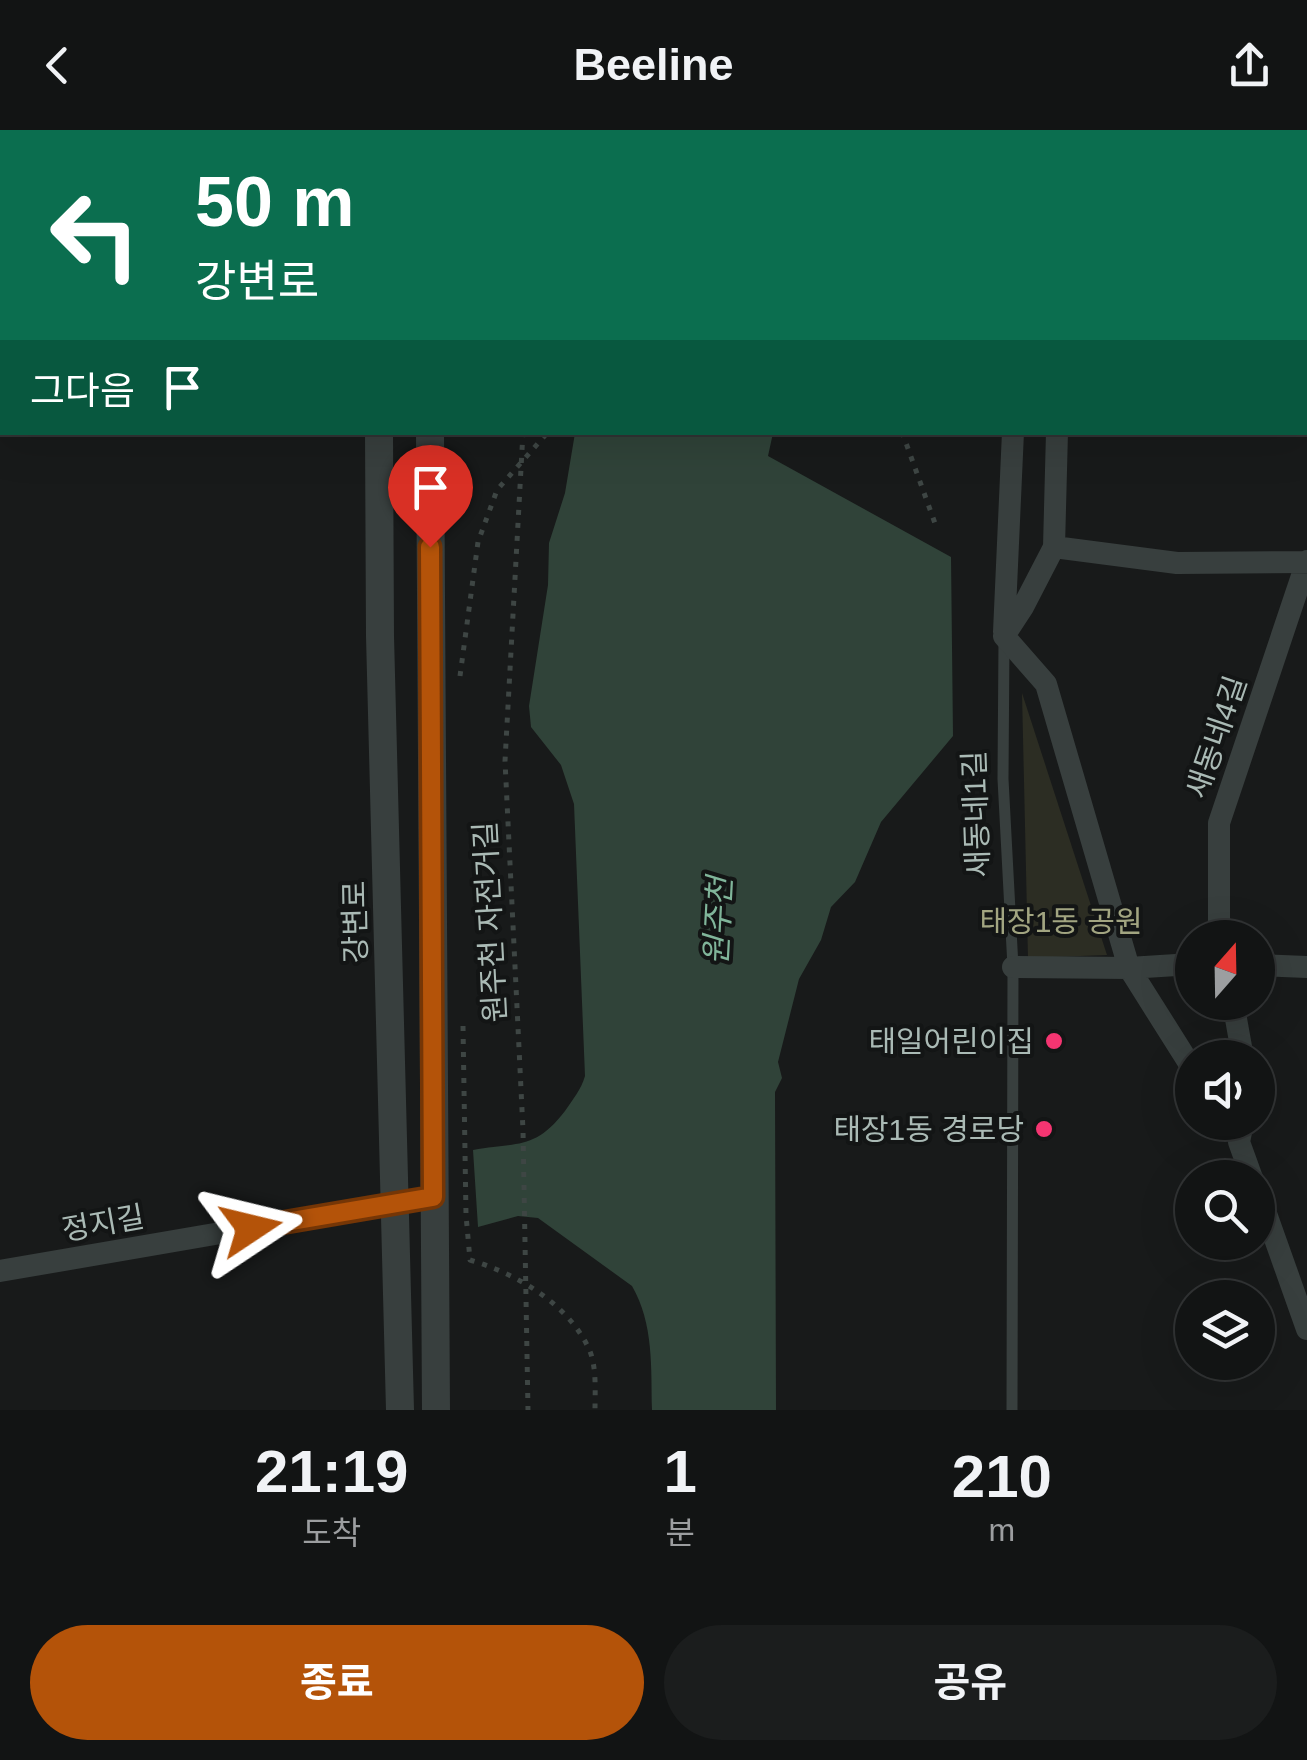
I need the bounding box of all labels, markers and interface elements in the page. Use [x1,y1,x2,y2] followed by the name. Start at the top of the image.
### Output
[30,38,85,93] icon: back
[1222,38,1277,93] icon: share
[573,39,734,90] text: Beeline
[195,163,355,241] text: 50 m
[30,170,160,300] icon: left
[195,256,319,307] text: 강변로
[155,360,210,415] icon: arrive
[30,370,135,412] text: 그다음
[388,445,473,548] pin
[403,460,458,515] icon: arrive
[1180,672,1252,802] street label: 새동네4길
[957,750,995,878] street label: 새동네1길
[468,821,512,1023] street label: 원주천 자전거길
[698,872,738,966] water label: 원주천
[338,880,372,964] street label: 강변로
[979,905,1143,938] park label: 태장1동 공원
[1175,920,1275,1020] north arrow
[1175,920,1275,1380] map controls
[868,1025,1034,1058] place label: 태일어린이집
[1043,1030,1065,1052] marker: 태일어린이집
[1175,1040,1275,1140] button: sound
[833,1113,1024,1146] place label: 태장1동 경로당
[1033,1118,1055,1140] marker: 태장1동 경로당
[1175,1160,1275,1260] button: search
[199,1176,303,1280] position arrow
[59,1200,147,1246] street label: 정지길
[1175,1280,1275,1380] button: layers
[255,1438,408,1505] text: 21:19
[663,1438,697,1505] text: 1
[952,1443,1052,1510] text: 210
[989,1512,1015,1548] text: m
[302,1515,361,1551] text: 도착
[665,1515,695,1551] text: 분
[30,1625,644,1740] button: 종료
[664,1625,1277,1740] button: 공유

